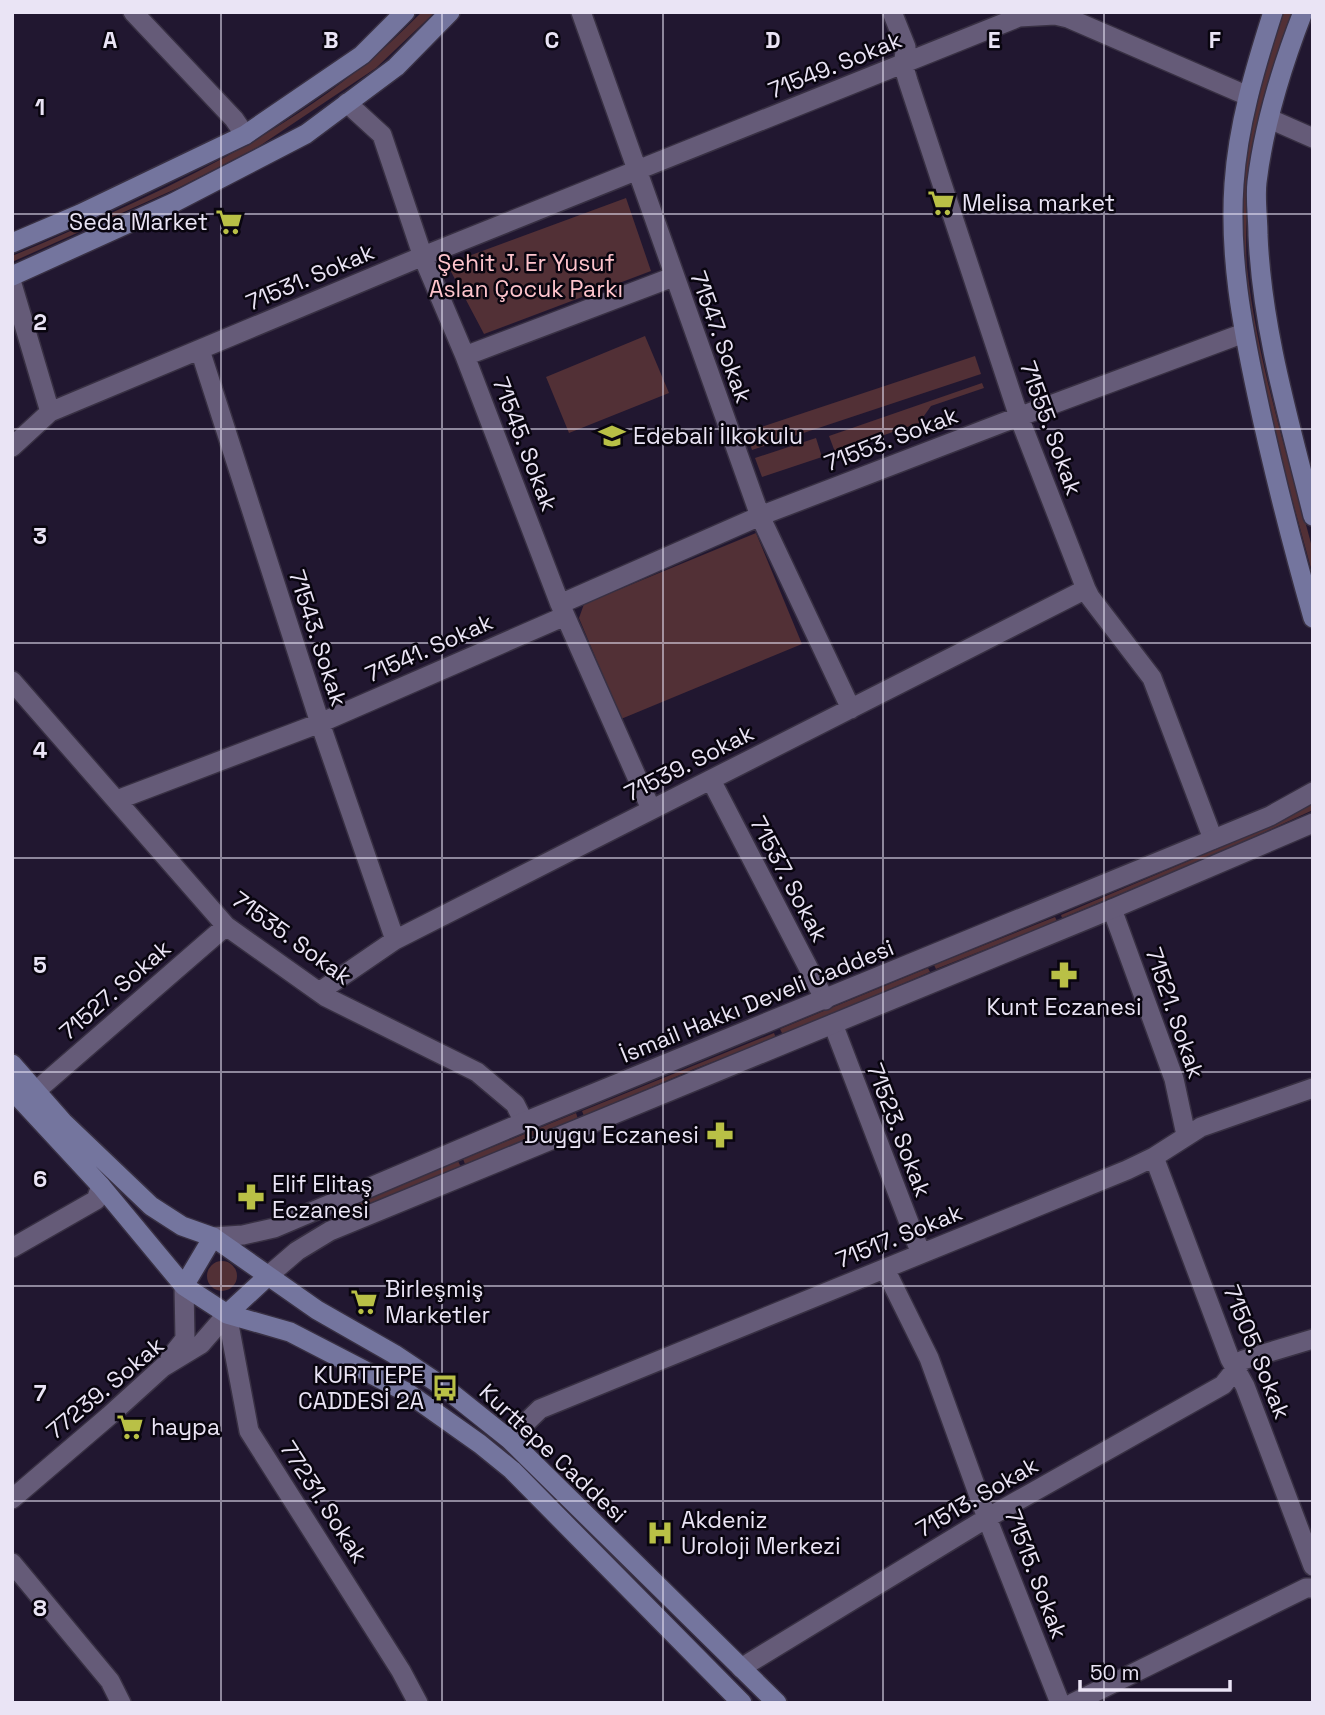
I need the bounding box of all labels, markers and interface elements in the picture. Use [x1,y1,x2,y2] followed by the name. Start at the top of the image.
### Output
[103,25,118,55] text: A
[323,25,339,55] text: B
[545,25,559,55] text: C
[764,25,906,105] street label: 71549. Sokak
[765,25,781,55] text: D
[988,25,1000,55] text: E
[1209,25,1221,55] text: F
[35,92,45,122] text: 1
[926,188,956,218] supermarket icon: Melisa market
[962,188,1115,218] place label: Melisa market
[69,207,208,237] place label: Seda Market
[214,207,244,237] supermarket icon: Seda Market
[241,237,379,317] street label: 71531. Sokak
[429,248,623,304] park label: Şehit J. Er Yusuf Aslan Çocuk Parkı
[683,267,759,407] street label: 71547. Sokak
[33,307,47,337] text: 2
[1013,357,1089,499] street label: 71555. Sokak
[486,373,564,515] street label: 71545. Sokak
[820,400,962,478] street label: 71553. Sokak
[597,421,627,451] school or university icon: Edebali İlkokulu
[633,421,803,451] place label: Edebali İlkokulu
[33,521,47,551] text: 3
[282,566,354,710] street label: 71543. Sokak
[361,607,497,689] street label: 71541. Sokak
[619,718,759,808] street label: 71539. Sokak
[33,735,48,765] text: 4
[743,811,835,947] street label: 71537. Sokak
[226,884,358,992] street label: 71535. Sokak
[616,932,898,1070] street label: İsmail Hakkı Develi Caddesi
[53,933,177,1047] street label: 71527. Sokak
[1139,944,1211,1082] street label: 71521. Sokak
[33,950,47,980] text: 5
[1049,960,1079,990] pharmacy icon: Kunt Eczanesi
[986,992,1142,1022] place label: Kunt Eczanesi
[860,1059,938,1201] street label: 71523. Sokak
[524,1120,699,1150] place label: Duygu Eczanesi
[705,1120,735,1150] pharmacy icon: Duygu Eczanesi
[33,1164,47,1194] text: 6
[272,1169,372,1225] place label: Elif Elitaş Eczanesi
[236,1182,266,1212] pharmacy icon: Elif Elitaş Eczanesi
[831,1197,967,1275] street label: 71517. Sokak
[385,1274,490,1330] place label: Birleşmiş Marketler
[1217,1281,1297,1423] street label: 71505. Sokak
[349,1287,379,1317] supermarket icon: Birleşmiş Marketler
[41,1331,169,1445] street label: 77239. Sokak
[298,1360,424,1416] place label: KURTTEPE CADDESİ 2A
[430,1373,460,1403] bus stop icon: KURTTEPE CADDESİ 2A
[473,1377,633,1529] street label: Kurttepe Caddesi
[115,1412,145,1442] supermarket icon: haypa
[151,1412,220,1442] place label: haypa
[273,1435,375,1569] street label: 77231. Sokak
[910,1450,1044,1544] street label: 71513. Sokak
[681,1505,841,1561] place label: Akdeniz Uroloji Merkezi
[998,1505,1074,1643] street label: 71515. Sokak
[645,1518,675,1548] hospital icon: Akdeniz Uroloji Merkezi
[33,1593,47,1623] text: 8
[1080,1648,1230,1692] scale bar
[1090,1659,1140,1686] text: 50 m

